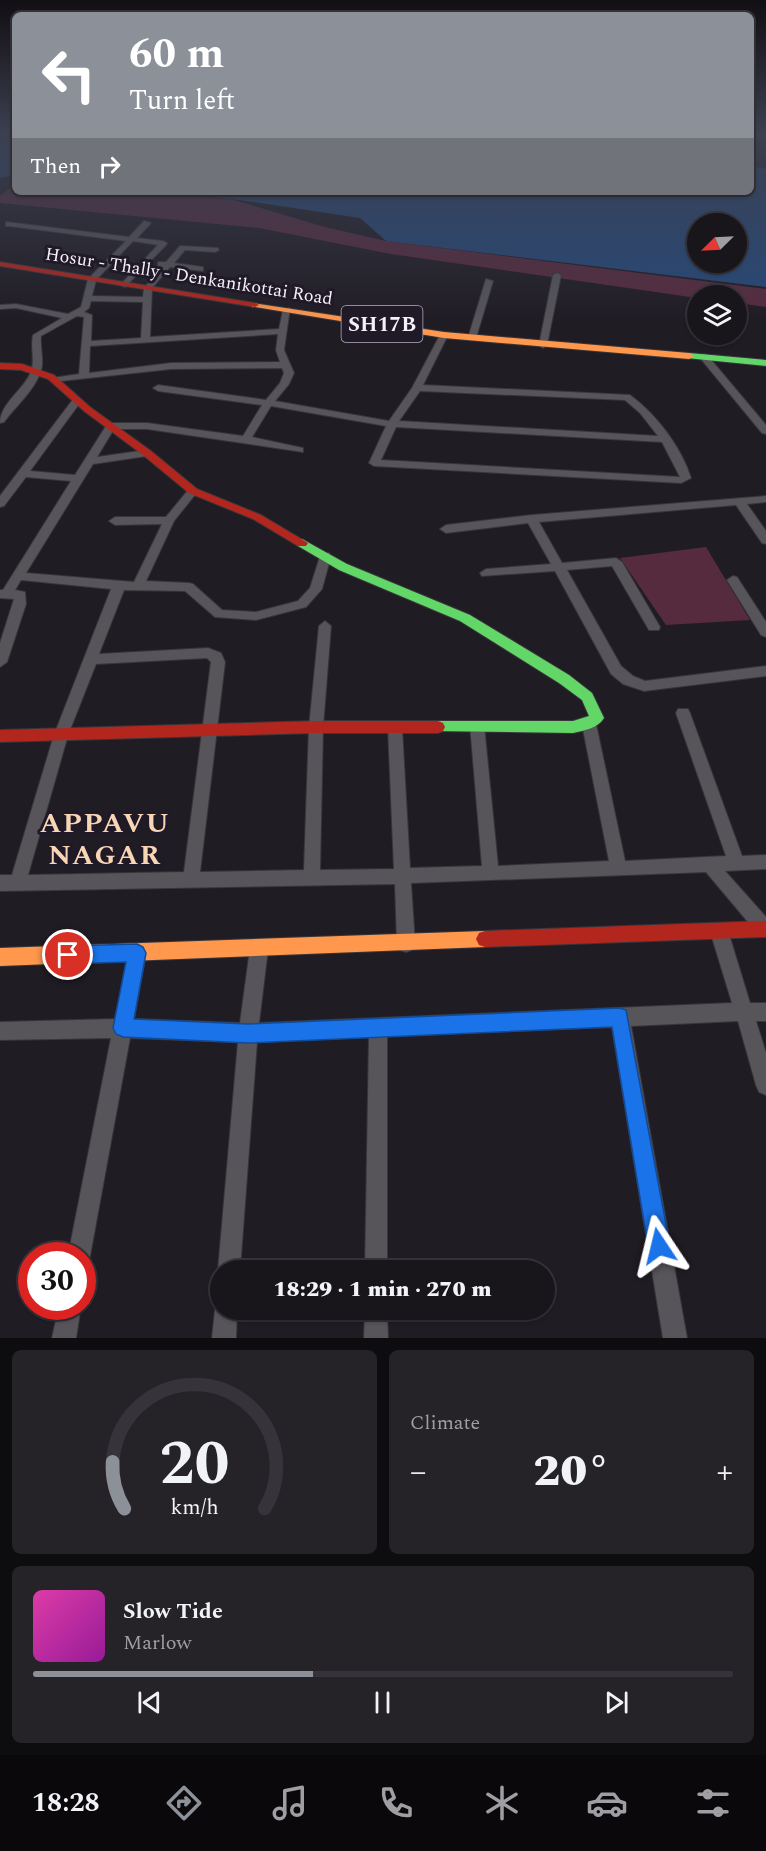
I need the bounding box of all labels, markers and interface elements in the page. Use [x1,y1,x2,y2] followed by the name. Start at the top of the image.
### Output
[129,23,224,86] text: 60 m
[30,36,108,114] icon: left
[129,80,235,122] text: Turn left
[30,150,81,183] text: Then
[93,150,126,183] icon: right
[687,213,747,273] north arrow
[687,213,747,345] map controls
[43,240,335,313] street label: Hosur - Thally - Denkanikottai Road
[687,285,747,345] button: layers
[342,306,422,342] road number: SH17B
[40,802,170,877] district label: APPAVU NAGAR
[42,929,93,980] pin
[51,938,84,971] icon: arrive
[627,1214,691,1278] position arrow
[18,1242,96,1320] speed limit sign: 30
[273,1273,492,1306] text: 18:29 · 1 min · 270 m
[410,1408,480,1438] text: Climate
[159,1417,230,1512] text: 20
[533,1437,610,1506] text: 20°
[410,1447,427,1497] text: −
[716,1447,733,1497] text: +
[170,1491,219,1524] text: km/h
[123,1595,223,1628] text: Slow Tide
[123,1628,192,1658] text: Marlow
[133,1686,166,1719] icon: previous
[366,1686,399,1719] icon: pause
[600,1686,633,1719] icon: next
[32,1782,100,1824] text: 18:28
[163,1782,205,1824] icon: directions
[269,1782,311,1824] icon: music
[375,1782,417,1824] icon: phone
[481,1782,523,1824] icon: climate
[586,1782,628,1824] icon: car
[692,1782,734,1824] icon: filters

